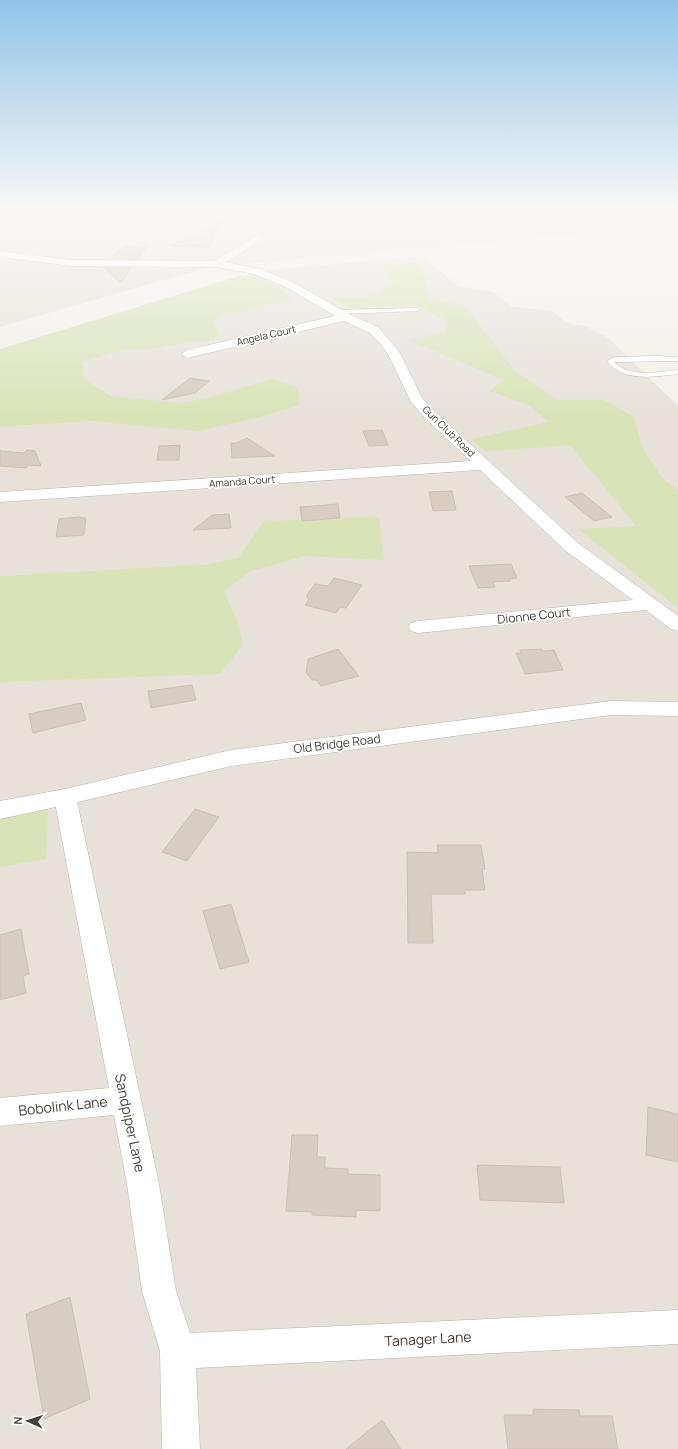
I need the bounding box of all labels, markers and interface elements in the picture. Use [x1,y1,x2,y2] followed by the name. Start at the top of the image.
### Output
[235,321,297,349] street label: Angela Court
[420,402,478,460] street label: Gun Club Road
[208,472,276,490] street label: Amanda Court
[496,603,572,628] street label: Dionne Court
[292,730,381,757] street label: Old Bridge Road
[111,1072,150,1174] street label: Sandpiper Lane
[17,1091,108,1120] street label: Bobolink Lane
[384,1327,472,1350] street label: Tanager Lane
[8,1401,48,1441] north arrow
[10,1416,25,1425] text: N

